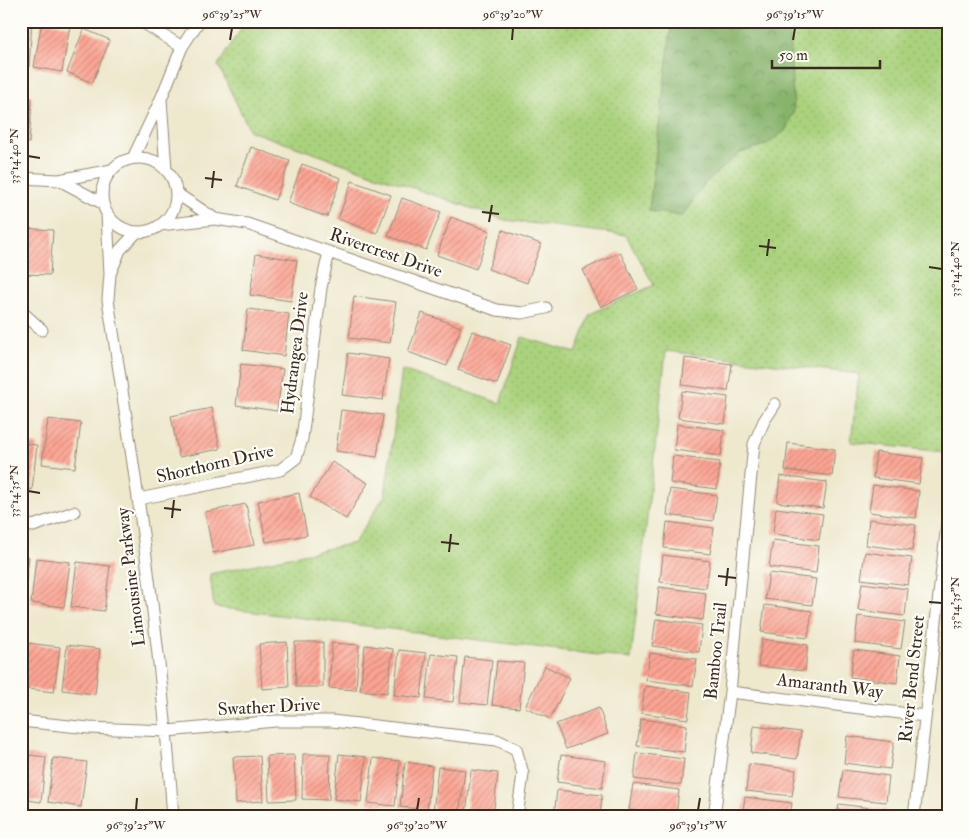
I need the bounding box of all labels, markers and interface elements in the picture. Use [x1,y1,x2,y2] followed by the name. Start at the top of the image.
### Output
[201,7,262,22] text: 96°39'25"W
[482,7,544,22] text: 96°39'20"W
[765,7,824,22] text: 96°39'15"W
[772,38,879,70] scale bar
[779,46,808,65] text: 50 m
[7,128,22,184] text: 33°14'40"N
[327,223,446,283] street label: Rivercrest Drive
[948,241,963,297] text: 33°14'40"N
[276,290,314,416] street label: Hydrangea Drive
[154,439,276,489] street label: Shorthorn Drive
[7,464,22,518] text: 33°14'35"N
[111,505,151,648] street label: Limousine Parkway
[948,576,963,630] text: 33°14'35"N
[699,601,733,701] street label: Bamboo Trail
[894,614,930,744] street label: River Bend Street
[774,668,886,704] street label: Amaranth Way
[217,693,321,721] street label: Swather Drive
[105,818,166,833] text: 96°39'25"W
[386,818,448,833] text: 96°39'20"W
[668,818,727,833] text: 96°39'15"W

